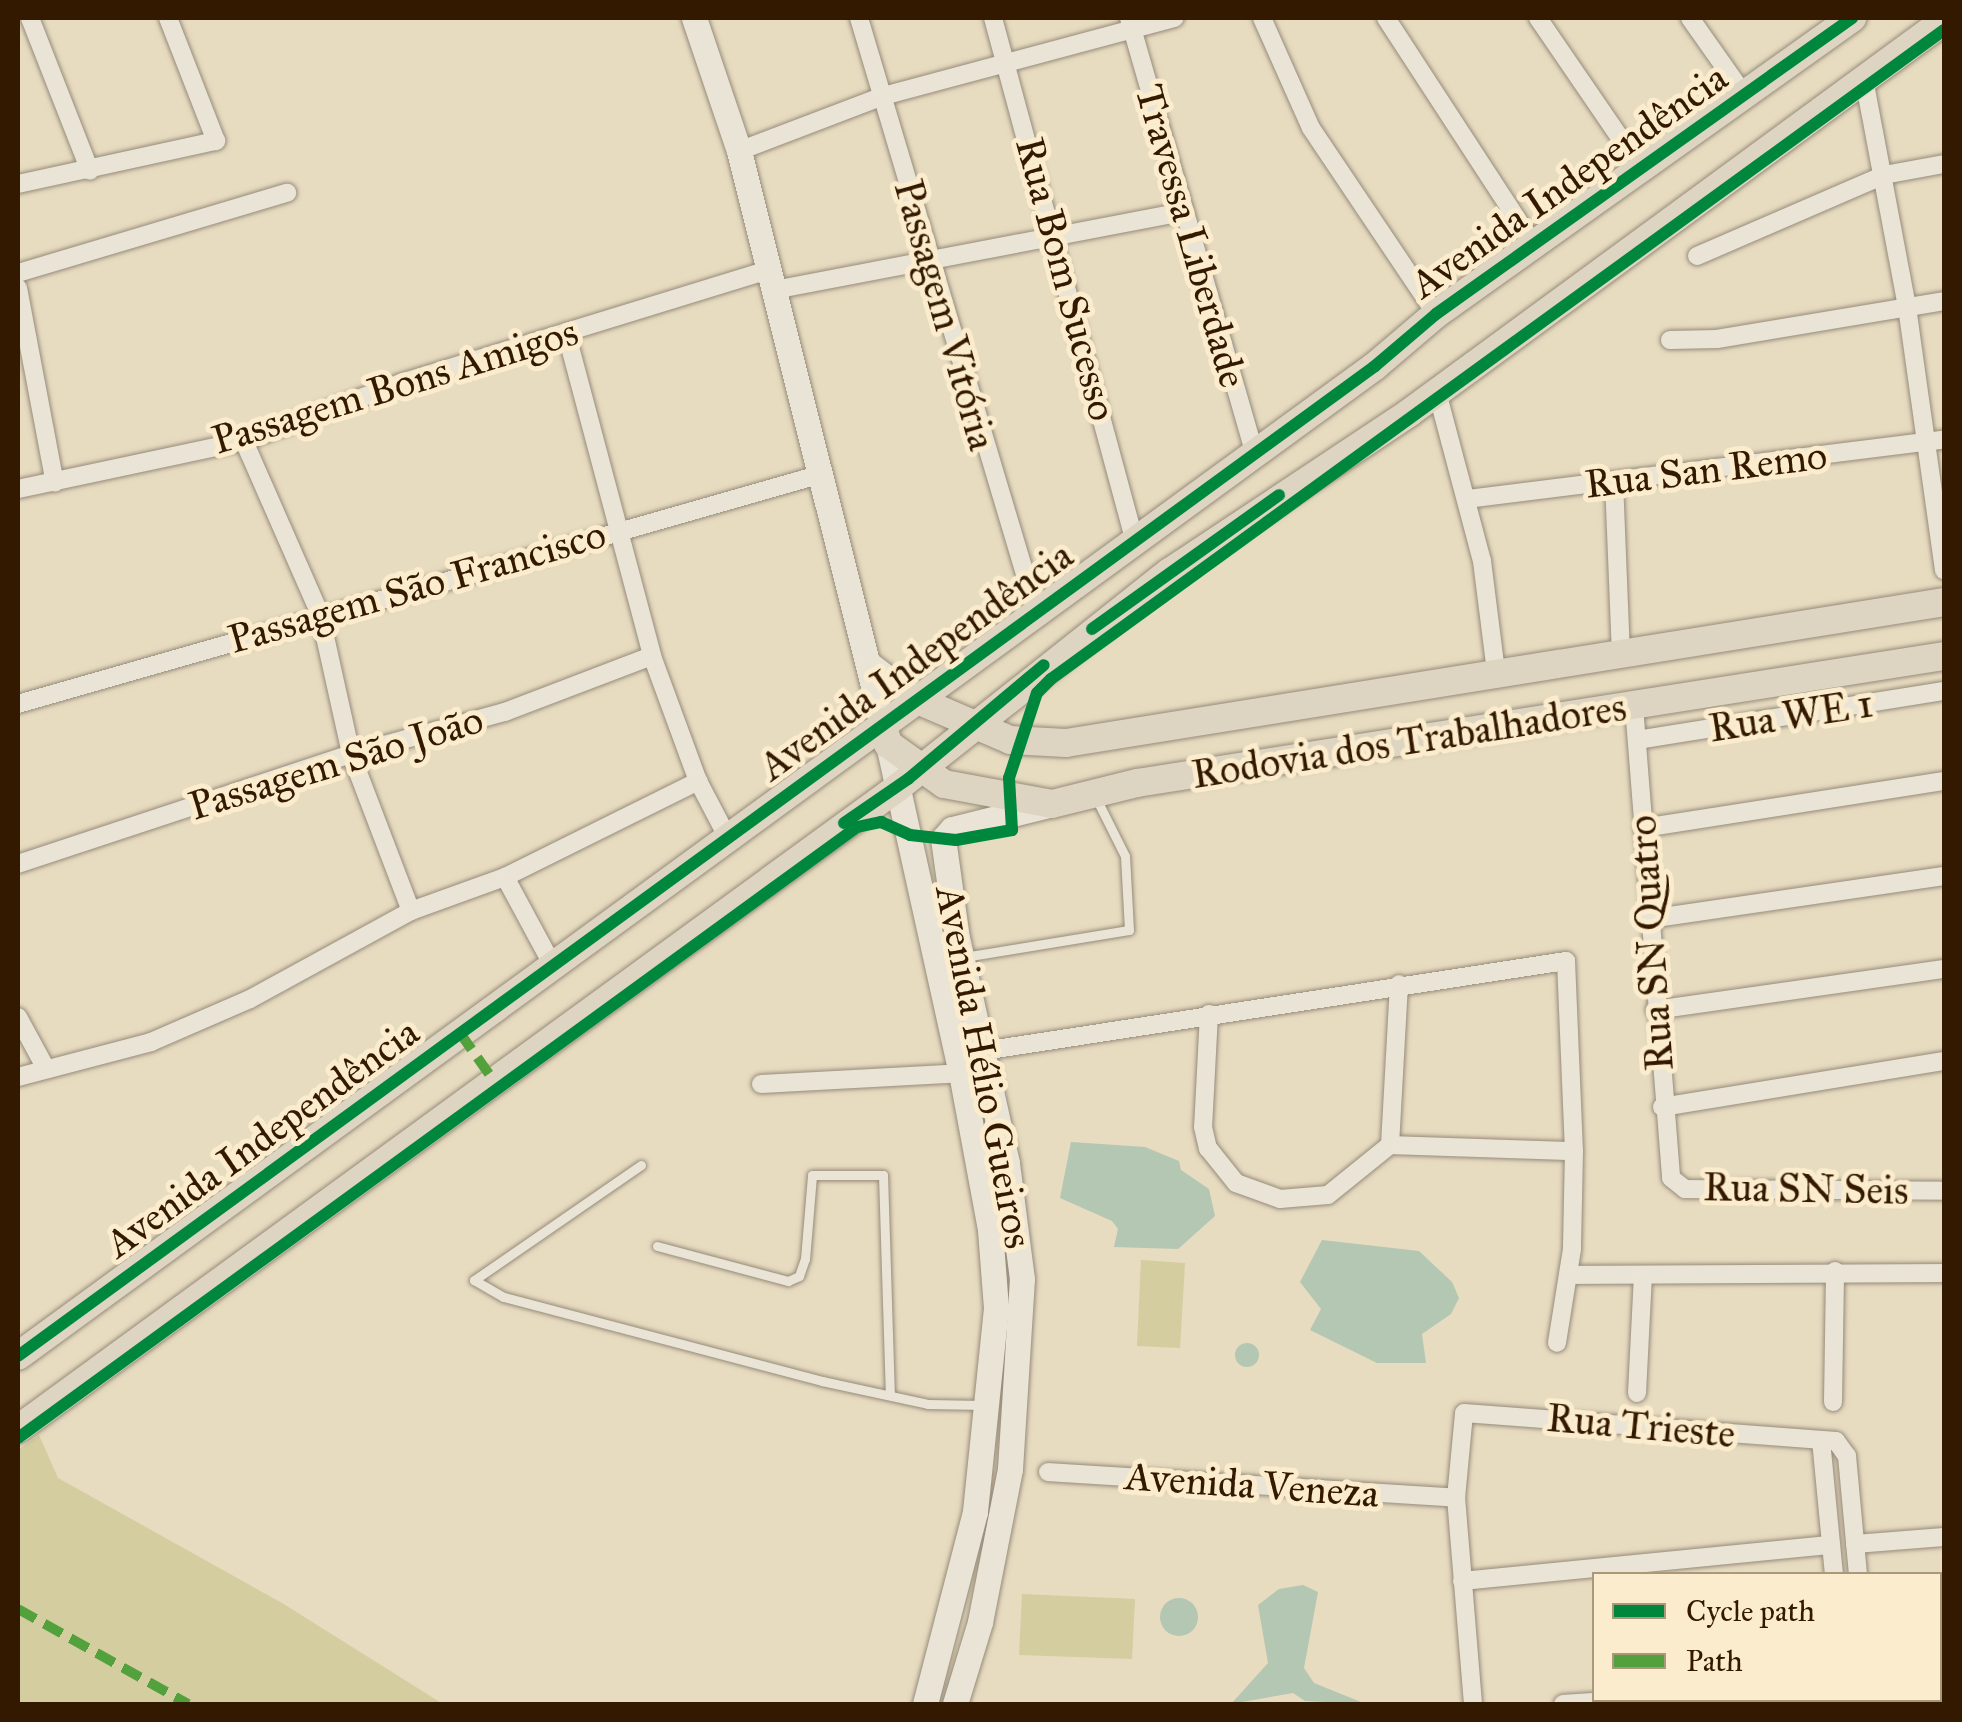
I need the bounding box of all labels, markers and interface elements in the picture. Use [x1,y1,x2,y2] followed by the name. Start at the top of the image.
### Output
[1401,54,1737,308] street label: Avenida Independência
[1125,79,1257,393] street label: Travessa Liberdade
[1005,132,1127,426] street label: Rua Bom Sucesso
[884,174,1006,456] street label: Passagem Vitória
[206,308,584,464] street label: Passagem Bons Amigos
[1582,431,1830,509] street label: Rua San Remo
[223,510,611,664] street label: Passagem São Francisco
[750,531,1082,791] street label: Avenida Independência
[1705,679,1877,753] street label: Rua WE 1
[1188,683,1630,799] street label: Rodovia dos Trabalhadores
[183,695,489,831] street label: Passagem São João
[1618,814,1684,1072] street label: Rua SN Quatro
[925,882,1043,1252] street label: Avenida Hélio Gueiros
[96,1008,428,1268] street label: Avenida Independência
[1703,1163,1909,1215] street label: Rua SN Seis
[1545,1394,1737,1458] street label: Rua Trieste
[1124,1452,1380,1518] street label: Avenida Veneza
[1592,1572,1942,1702] legend
[1686,1593,1815,1629] text: Cycle path
[1686,1643,1743,1679] text: Path

